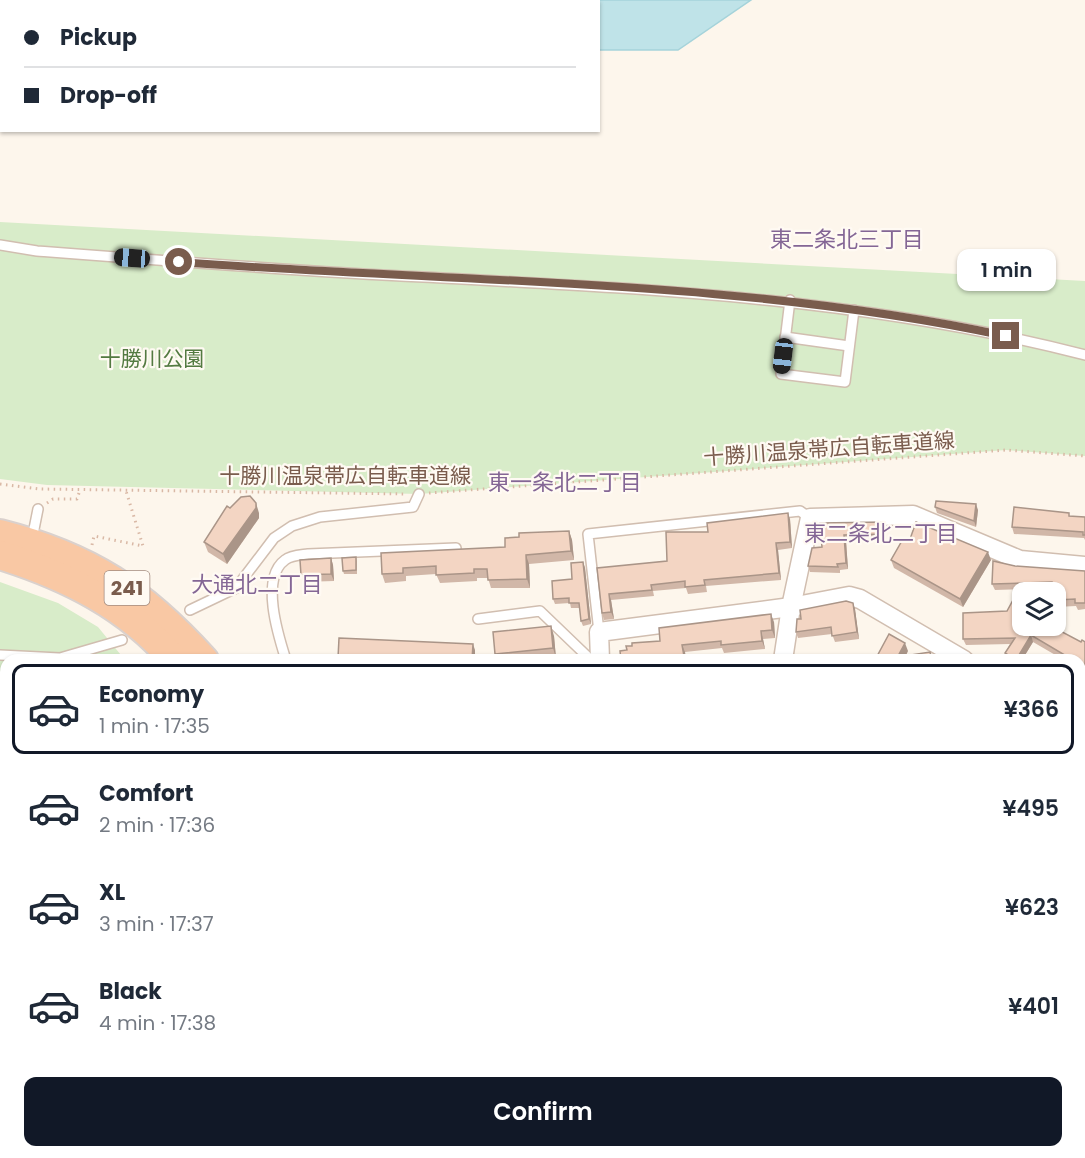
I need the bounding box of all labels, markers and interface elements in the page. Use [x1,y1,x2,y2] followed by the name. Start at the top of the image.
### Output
[60,22,137,53] text: Pickup
[60,80,157,111] text: Drop-off
[770,224,924,255] district label: 東二条北三丁目
[113,248,151,268] car
[165,248,192,275] route start
[956,249,1056,291] callout: 1 min
[981,256,1032,284] text: 1 min
[992,322,1019,349] route end
[772,337,794,375] car
[100,344,205,373] park label: 十勝川公園
[702,425,956,472] street label: 十勝川温泉帯広自転車道線
[219,461,471,490] street label: 十勝川温泉帯広自転車道線
[488,467,642,498] district label: 東一条北二丁目
[804,518,958,549] district label: 東二条北二丁目
[191,569,323,600] district label: 大通北二丁目
[104,571,150,605] road number: 241
[1012,582,1066,636] map controls
[1012,582,1066,636] button: layers
[99,679,204,710] text: Economy
[27,682,81,736] icon: car
[1004,694,1059,725] text: ¥366
[99,712,210,740] text: 1 min · 17:35
[99,778,193,809] text: Comfort
[27,781,81,835] icon: car
[1003,793,1059,824] text: ¥495
[99,811,215,839] text: 2 min · 17:36
[99,877,125,908] text: XL
[27,880,81,934] icon: car
[1005,892,1059,923] text: ¥623
[99,910,214,938] text: 3 min · 17:37
[99,976,162,1007] text: Black
[27,979,81,1033] icon: car
[1008,991,1059,1022] text: ¥401
[99,1009,216,1037] text: 4 min · 17:38
[24,1077,1062,1146] button: Confirm

